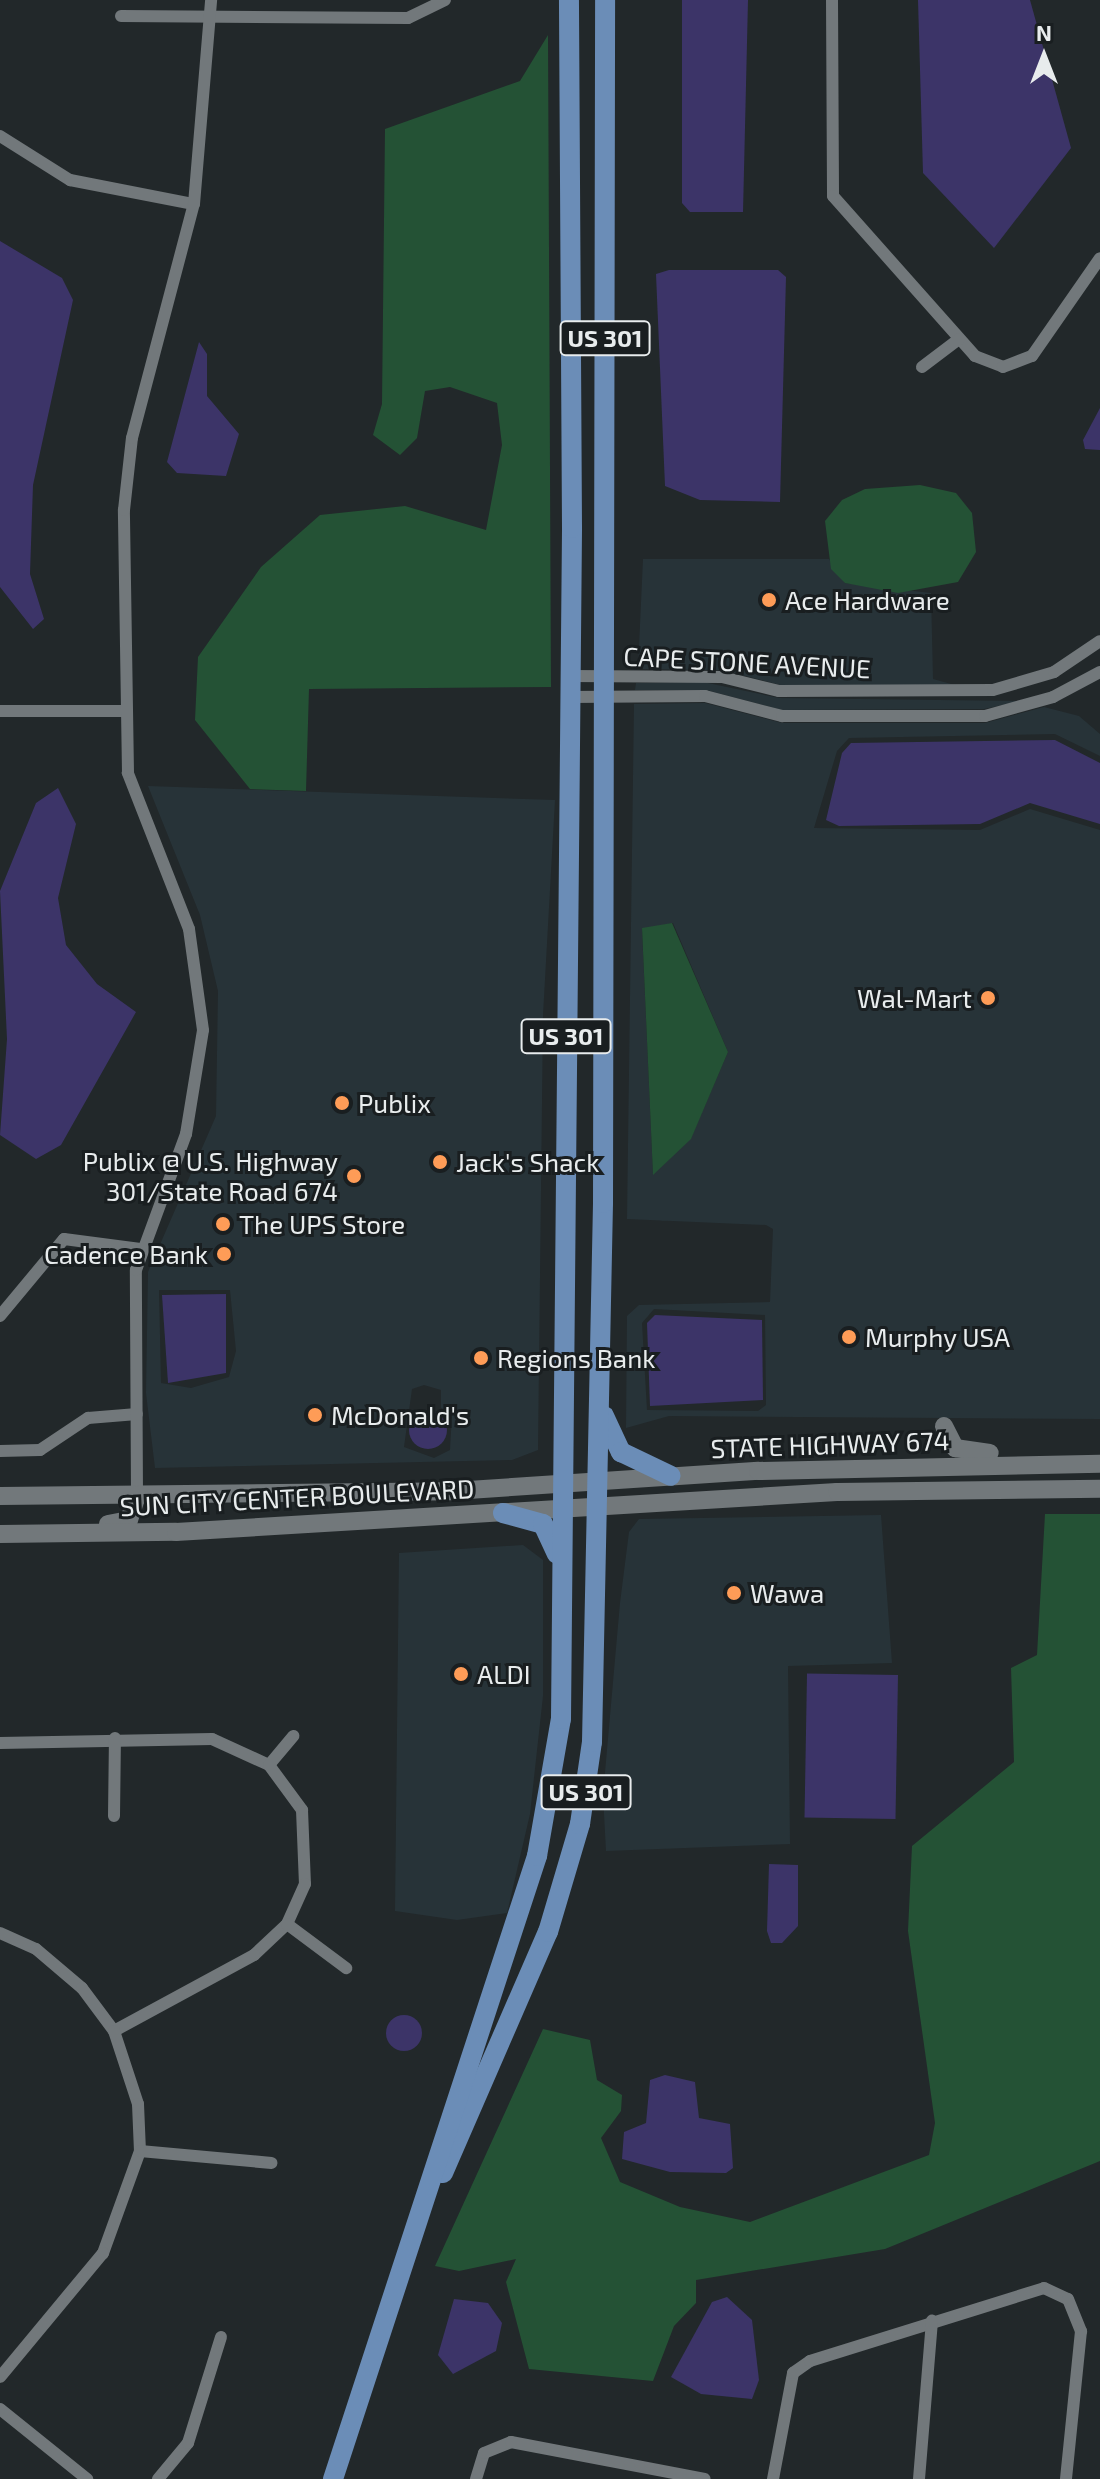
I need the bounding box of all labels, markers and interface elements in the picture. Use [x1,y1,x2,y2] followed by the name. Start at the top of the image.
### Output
[1004,16,1084,96] north arrow
[1036,19,1052,45] text: N
[559,318,651,358] road number: US 301
[785,584,950,616] place label: Ace Hardware
[760,591,778,609] marker: Ace Hardware
[622,640,872,684] street label: CAPE STONE AVENUE
[857,982,972,1014] place label: Wal-Mart
[979,989,997,1007] marker: Wal-Mart
[520,1016,612,1056] road number: US 301
[358,1087,431,1119] place label: Publix
[333,1094,351,1112] marker: Publix
[83,1145,338,1206] place label: Publix @ U.S. Highway 301/State Road 674
[456,1146,599,1178] place label: Jack's Shack
[431,1153,449,1171] marker: Jack's Shack
[345,1167,363,1185] marker: Publix @ U.S. Highway 301/State Road 674
[239,1208,405,1240] place label: The UPS Store
[214,1215,232,1233] marker: The UPS Store
[44,1238,208,1270] place label: Cadence Bank
[215,1245,233,1263] marker: Cadence Bank
[865,1321,1011,1353] place label: Murphy USA
[840,1328,858,1346] marker: Murphy USA
[497,1342,655,1374] place label: Regions Bank
[472,1349,490,1367] marker: Regions Bank
[331,1399,469,1431] place label: McDonald's
[306,1406,324,1424] marker: McDonald's
[710,1424,950,1464] street label: STATE HIGHWAY 674
[119,1472,475,1522] street label: SUN CITY CENTER BOULEVARD
[750,1577,824,1609] place label: Wawa
[725,1584,743,1602] marker: Wawa
[477,1658,531,1690] place label: ALDI
[452,1665,470,1683] marker: ALDI
[540,1772,632,1812] road number: US 301

